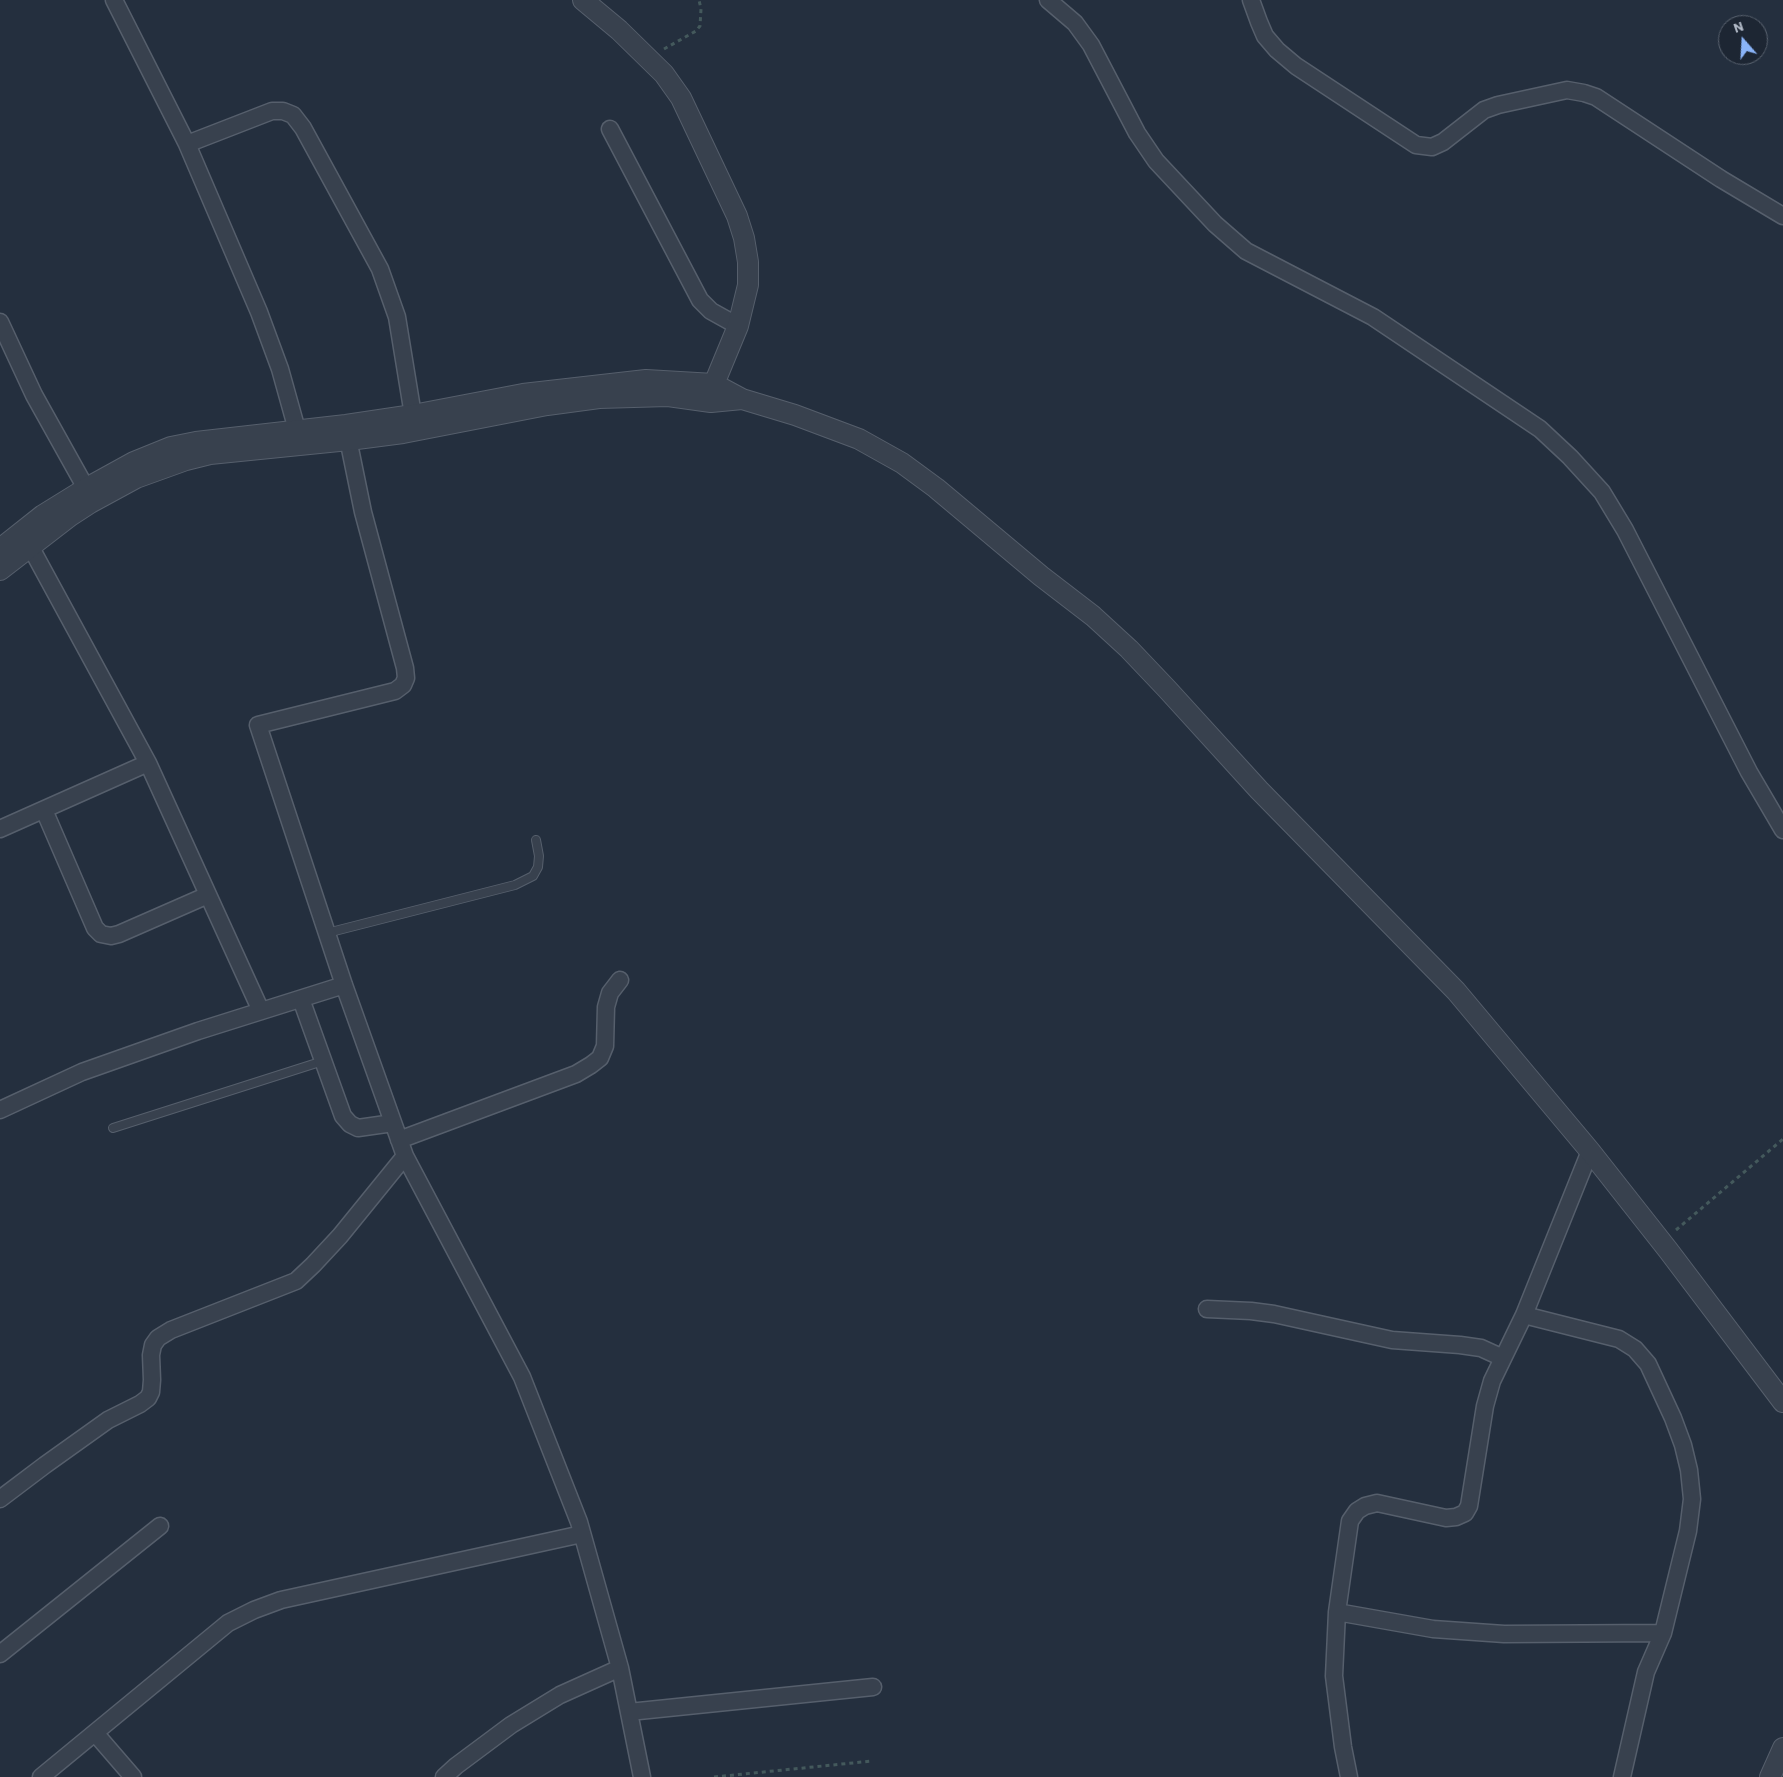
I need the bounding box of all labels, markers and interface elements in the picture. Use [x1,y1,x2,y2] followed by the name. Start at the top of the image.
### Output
[1718,15,1768,65] north arrow
[1731,17,1745,36] text: N

